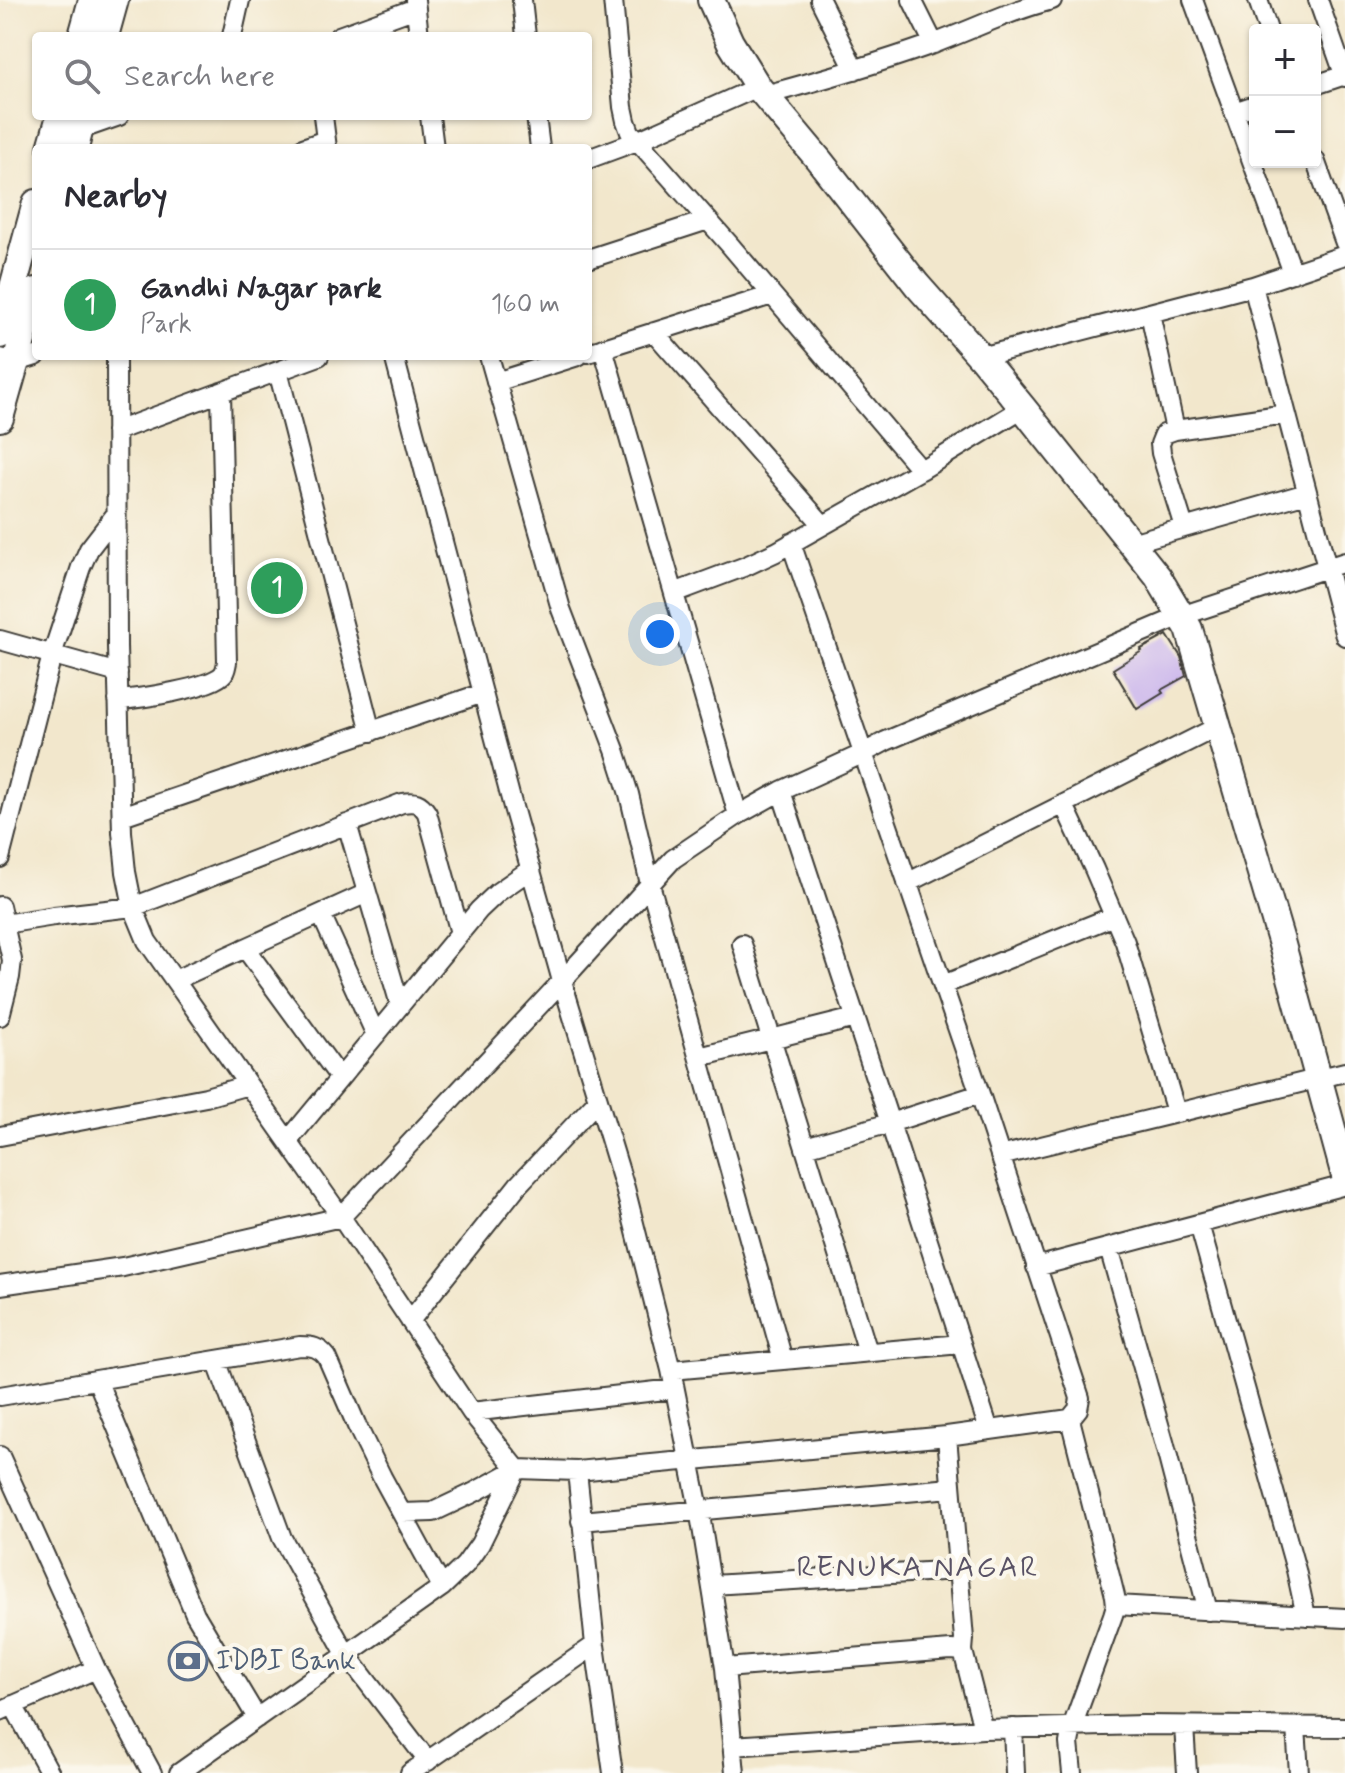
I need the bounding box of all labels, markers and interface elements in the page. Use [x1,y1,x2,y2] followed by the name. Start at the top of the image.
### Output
[1249,24,1321,168] map controls
[1249,24,1321,96] button: +
[32,32,592,120] search box
[60,54,104,98] icon: search
[124,57,275,96] text: Search here
[1249,96,1321,168] button: −
[64,174,168,219] text: Nearby
[140,269,382,308] text: Gandhi Nagar park
[84,288,96,322] text: 1
[491,288,560,322] text: 160 m
[140,308,192,342] text: Park
[251,558,303,618] pin: 1
[640,614,680,654] your location
[797,1548,1039,1587] district label: RENUKA NAGAR
[167,1640,209,1682] bank icon: IDBI Bank
[216,1643,356,1680] place label: IDBI Bank

